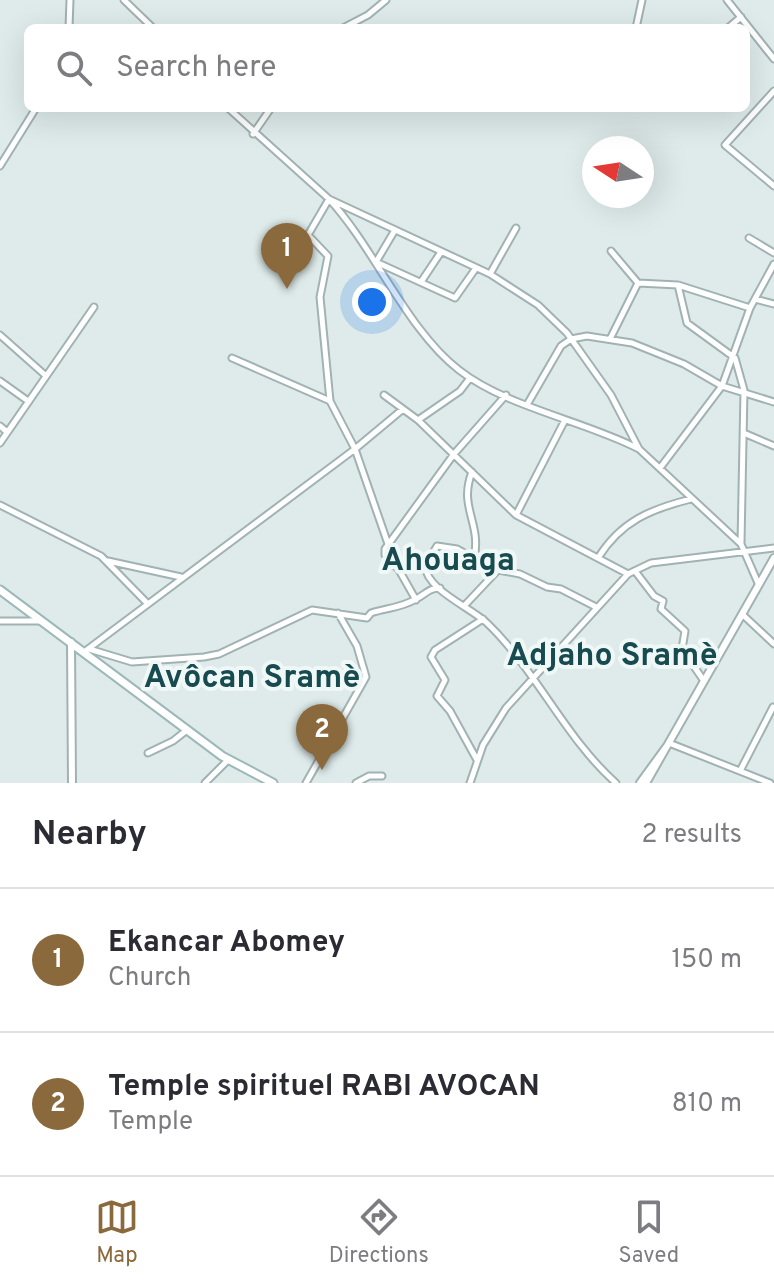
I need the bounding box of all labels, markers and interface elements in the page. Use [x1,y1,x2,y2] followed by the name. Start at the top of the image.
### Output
[24,24,750,112] search box
[52,46,96,90] icon: search
[116,50,276,87] text: Search here
[582,136,654,208] north arrow
[261,223,313,289] pin: 1
[352,282,392,322] your location
[381,542,515,582] district label: Ahouaga
[507,637,717,677] district label: Adjaho Sramè
[144,659,360,699] district label: Avôcan Sramè
[296,704,348,770] pin: 2
[32,814,147,857] text: Nearby
[642,819,742,852] text: 2 results
[108,925,345,962] text: Ekancar Abomey
[53,944,63,977] text: 1
[671,944,742,977] text: 150 m
[108,962,191,995] text: Church
[108,1069,540,1106] text: Temple spirituel RABI AVOCAN
[50,1088,66,1121] text: 2
[672,1088,742,1121] text: 810 m
[108,1106,193,1139] text: Temple
[95,1195,139,1270] tab: Map
[329,1195,429,1270] tab: Directions
[619,1195,679,1270] tab: Saved

